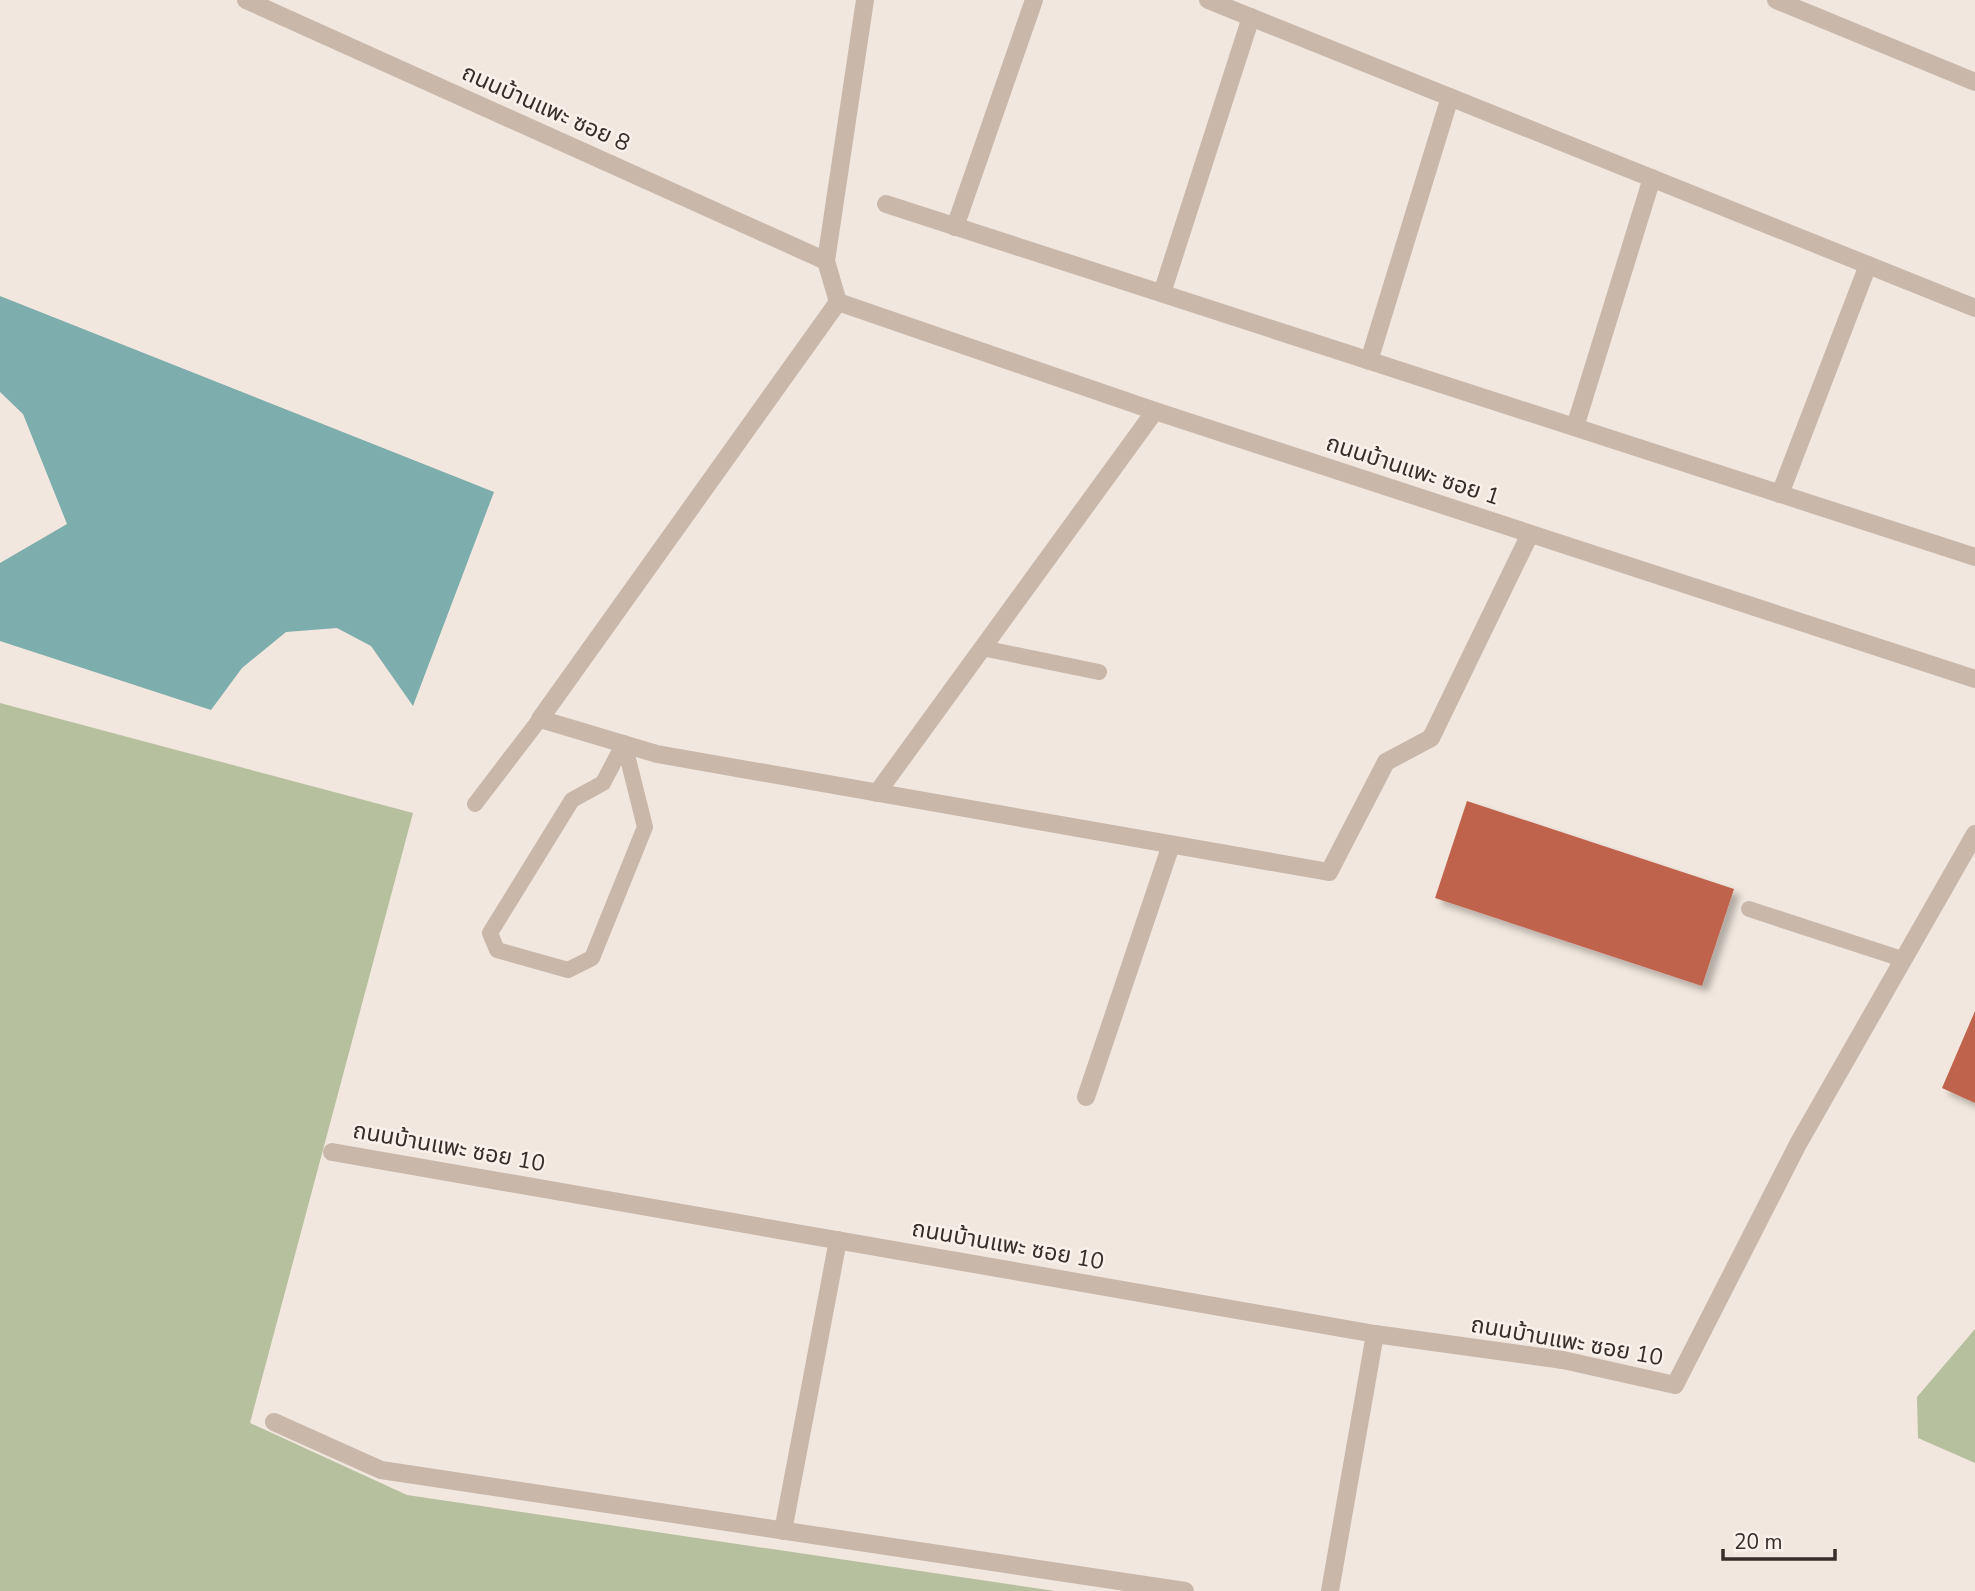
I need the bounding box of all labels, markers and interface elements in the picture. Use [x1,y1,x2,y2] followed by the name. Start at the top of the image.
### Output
[457,57,635,159] street label: ถนนบ้านแพะ ซอย 8
[1322,427,1504,513] street label: ถนนบ้านแพะ ซอย 1
[350,1115,548,1179] street label: ถนนบ้านแพะ ซอย 10
[909,1213,1107,1277] street label: ถนนบ้านแพะ ซอย 10
[1468,1309,1666,1373] street label: ถนนบ้านแพะ ซอย 10
[1723,1518,1835,1562] scale bar
[1734,1528,1783,1556] text: 20 m

